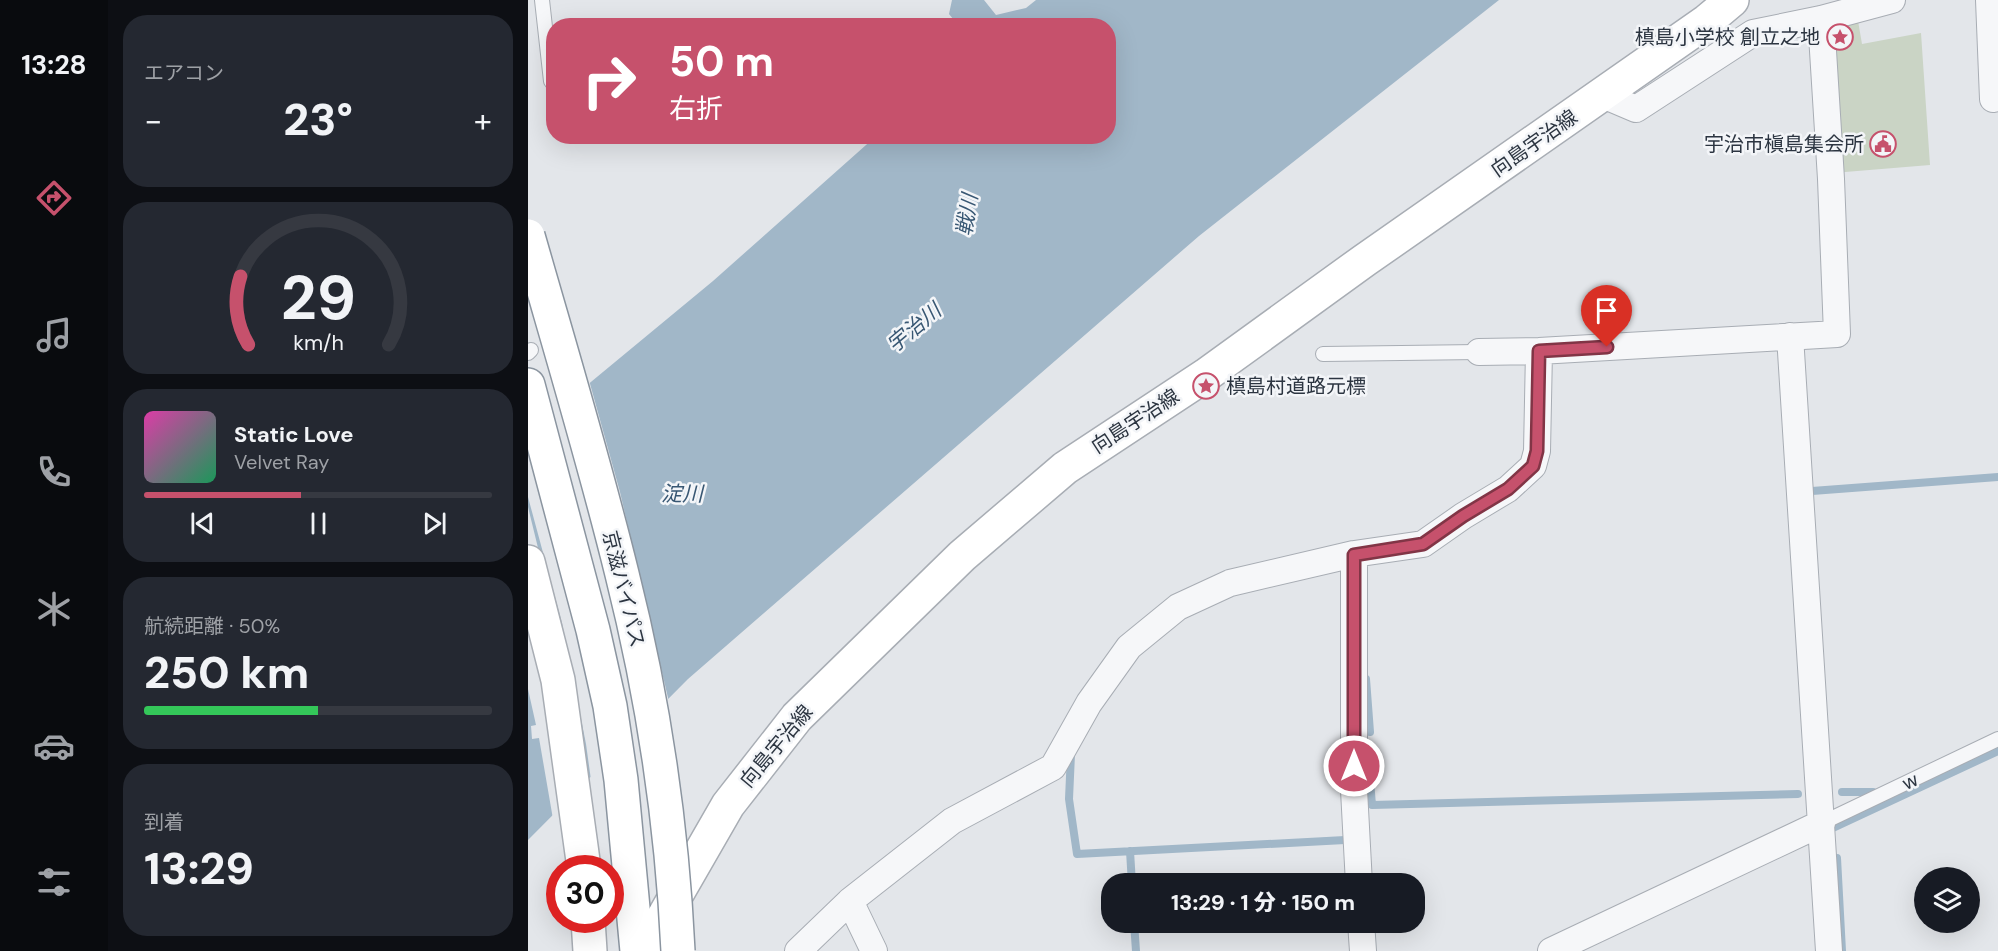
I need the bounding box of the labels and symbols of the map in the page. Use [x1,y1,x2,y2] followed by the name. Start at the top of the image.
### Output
[1825,22,1855,52] place icon: 槙島小学校 創立之地
[1635,24,1820,50] place label: 槙島小学校 創立之地
[1486,104,1582,182] street label: 向島宇治線
[1868,129,1898,159] public building icon: 宇治市槇島集会所
[1704,131,1864,157] place label: 宇治市槇島集会所
[950,190,984,238] water label: 戦川
[1581,285,1632,347] pin
[881,296,949,359] water label: 宇治川
[1191,371,1221,401] place icon: 槙島村道路元標
[1226,373,1366,399] place label: 槙島村道路元標
[1086,383,1184,459] street label: 向島宇治線
[661,480,705,508] water label: 淀川
[597,528,651,650] street label: 京滋バイパス
[734,699,818,793] street label: 向島宇治線
[1322,734,1386,798] position arrow
[1898,766,1922,796] street label: w
[546,855,624,933] speed limit sign: 30

